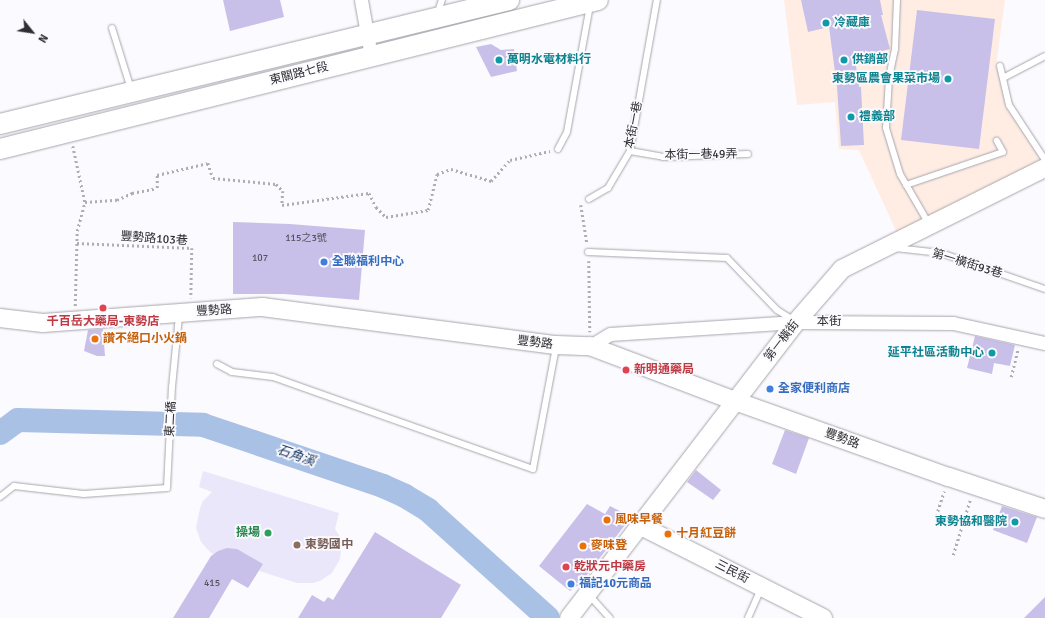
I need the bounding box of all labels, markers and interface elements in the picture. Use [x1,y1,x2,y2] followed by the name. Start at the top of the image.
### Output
[12,12,52,52] north arrow
[834,16,870,30] place label: 冷藏庫
[821,18,831,28] marker: 冷藏庫
[35,32,50,45] text: N
[507,53,591,67] place label: 萬明水電材料行
[852,53,888,67] place label: 供銷部
[494,55,504,65] marker: 萬明水電材料行
[839,55,849,65] marker: 供銷部
[268,60,330,88] street label: 東關路七段
[832,72,940,86] place label: 東勢區農會果菜市場
[943,74,953,84] marker: 東勢區農會果菜市場
[622,100,646,150] street label: 本街一巷
[859,110,895,124] place label: 禮義部
[846,112,856,122] marker: 禮義部
[664,147,738,163] street label: 本街一巷49弄
[120,229,188,249] street label: 豐勢路103巷
[285,233,327,245] house number: 115之3號
[930,246,1004,282] street label: 第一橫街93巷
[252,253,268,265] house number: 107
[332,255,404,269] place label: 全聯福利中心
[319,257,329,267] marker: 全聯福利中心
[98,303,108,313] marker: 千百岳大藥局-東勢店
[196,303,232,319] street label: 豐勢路
[47,315,159,329] place label: 千百岳大藥局-東勢店
[817,315,841,329] street label: 本街
[762,318,802,364] street label: 第一橫街
[103,332,187,346] place label: 讚不絕口小火鍋
[90,334,100,344] marker: 讚不絕口小火鍋
[516,334,554,352] street label: 豐勢路
[888,346,984,360] place label: 延平社區活動中心
[987,348,997,358] marker: 延平社區活動中心
[634,363,694,377] place label: 新明通藥局
[621,365,631,375] marker: 新明通藥局
[778,382,850,396] place label: 全家便利商店
[765,384,775,394] marker: 全家便利商店
[163,401,179,437] street label: 東二橋
[823,426,861,452] street label: 豐勢路
[275,442,317,470] water label: 石角溪
[615,513,663,527] place label: 風味早餐
[602,515,612,525] marker: 風味早餐
[935,515,1007,529] place label: 東勢協和醫院
[1010,517,1020,527] marker: 東勢協和醫院
[236,526,260,540] place label: 操場
[676,527,736,541] place label: 十月紅豆餅
[263,528,273,538] marker: 操場
[663,529,673,539] marker: 十月紅豆餅
[305,538,353,552] place label: 東勢國中
[591,539,627,553] place label: 麥味登
[292,540,302,550] marker: 東勢國中
[578,541,588,551] marker: 麥味登
[713,557,751,587] street label: 三民街
[574,560,646,574] place label: 乾狀元中藥房
[561,562,571,572] marker: 乾狀元中藥房
[579,577,652,591] place label: 福記10元商品
[204,578,220,590] house number: 415
[566,579,576,589] marker: 福記10元商品

